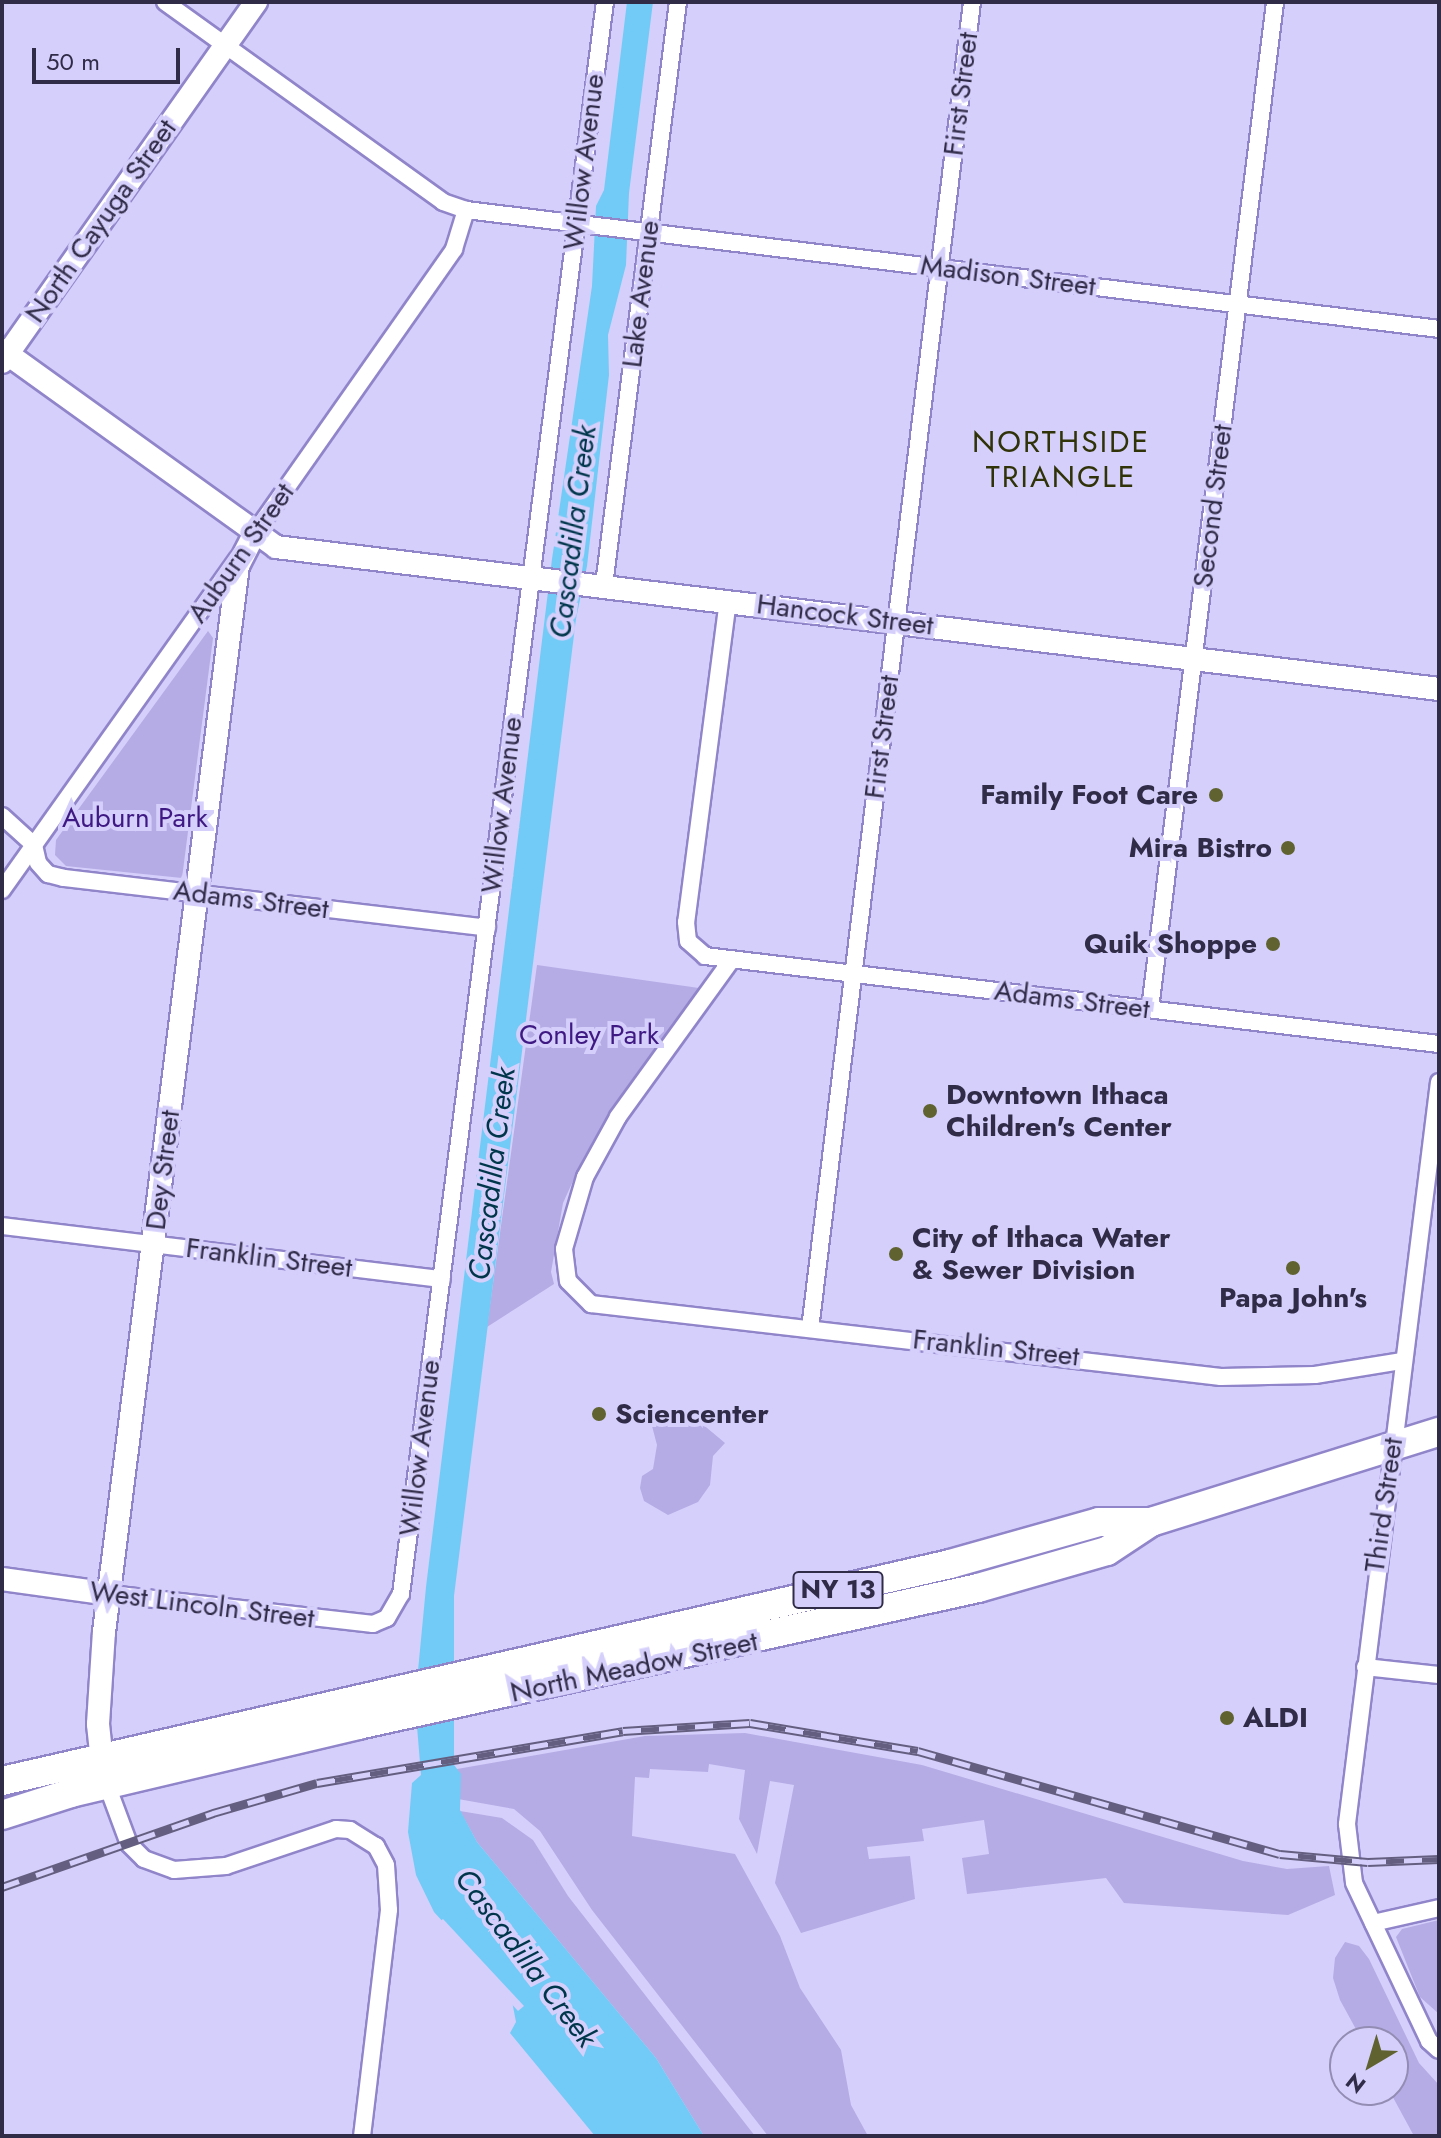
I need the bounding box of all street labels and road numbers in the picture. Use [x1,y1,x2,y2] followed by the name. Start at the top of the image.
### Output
[937,30,985,158] street label: First Street
[557,72,611,252] street label: Willow Avenue
[18,113,184,329] street label: North Cayuga Street
[615,219,667,369] street label: Lake Avenue
[919,249,1097,303] street label: Madison Street
[1186,422,1240,590] street label: Second Street
[181,477,301,629] street label: Auburn Street
[755,587,935,643] street label: Hancock Street
[858,673,906,801] street label: First Street
[475,715,529,895] street label: Willow Avenue
[171,874,331,926] street label: Adams Street
[992,974,1152,1026] street label: Adams Street
[139,1108,187,1232] street label: Dey Street
[184,1231,354,1285] street label: Franklin Street
[911,1323,1081,1373] street label: Franklin Street
[393,1358,447,1538] street label: Willow Avenue
[1358,1435,1410,1575] street label: Third Street
[792,1568,884,1612] road number: NY 13
[88,1575,316,1635] street label: West Lincoln Street
[507,1624,761,1710] street label: North Meadow Street

